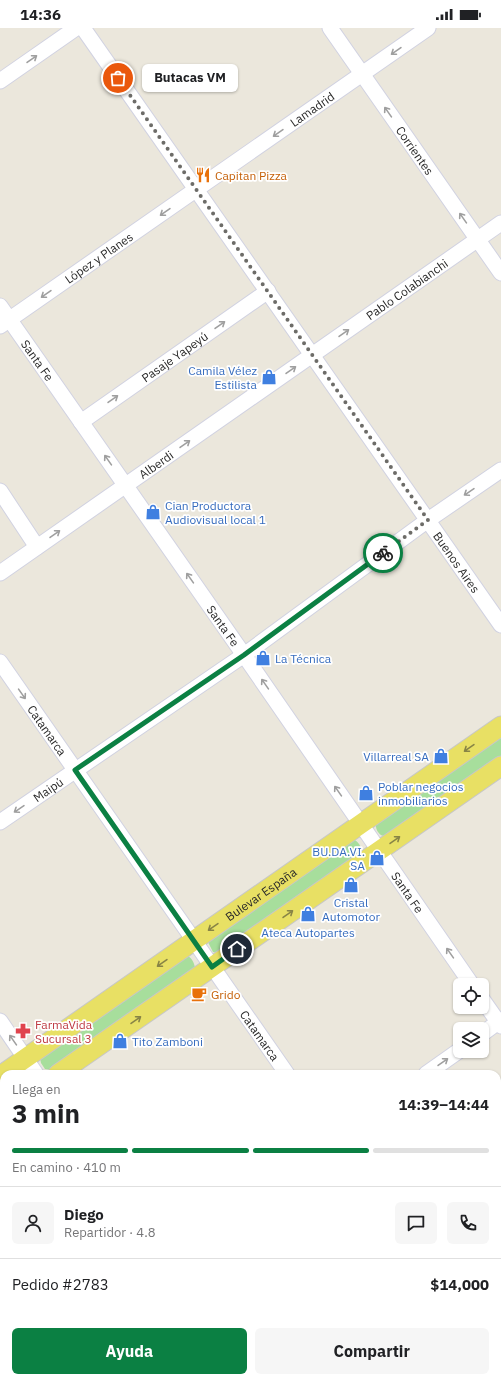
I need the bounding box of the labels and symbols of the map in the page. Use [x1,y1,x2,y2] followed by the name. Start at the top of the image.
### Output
[391,46,402,55] one-way arrow
[26,55,37,63] one-way arrow
[101,61,135,95] pin
[142,64,238,92] callout: Butacas VM
[287,88,337,130] street label: Lamadrid
[384,106,392,117] one-way arrow
[393,123,438,178] street label: Corrientes
[273,129,284,137] one-way arrow
[194,166,212,184] restaurant icon: Capitan Pizza
[215,168,287,183] place label: Capitan Pizza
[159,208,170,216] one-way arrow
[459,213,467,224] one-way arrow
[62,228,136,286] street label: López y Planes
[363,255,450,323] street label: Pablo Colabianchi
[41,290,52,298] one-way arrow
[214,321,225,329] one-way arrow
[138,328,210,385] street label: Pasaje Yapeyú
[339,329,350,337] one-way arrow
[18,337,58,384] street label: Santa Fe
[188,363,258,392] place label: Camila Vélez Estilista
[286,366,297,374] one-way arrow
[260,368,278,386] shop icon: Camila Vélez Estilista
[107,395,118,403] one-way arrow
[179,440,190,448] one-way arrow
[136,447,176,481] street label: Alberdi
[104,454,112,465] one-way arrow
[464,488,475,496] one-way arrow
[165,498,266,527] place label: Cian Productora Audiovisual local 1
[144,503,162,521] shop icon: Cian Productora Audiovisual local 1
[430,529,484,596] street label: Buenos Aires
[49,530,60,538] one-way arrow
[363,533,403,573] courier
[186,572,194,583] one-way arrow
[204,602,243,649] street label: Santa Fe
[254,649,272,667] shop icon: La Técnica
[275,651,332,666] place label: La Técnica
[261,679,269,690] one-way arrow
[18,688,26,699] one-way arrow
[25,702,71,759] street label: Catamarca
[464,744,475,752] one-way arrow
[432,747,450,765] shop icon: Villarreal SA
[363,749,429,764] place label: Villarreal SA
[30,774,66,805] street label: Maipú
[378,779,464,808] place label: Poblar negocios inmobiliarios
[357,784,375,802] shop icon: Poblar negocios inmobiliarios
[334,786,342,797] one-way arrow
[13,805,24,813] one-way arrow
[390,836,401,844] one-way arrow
[312,844,365,873] place label: BU.DA.VI. SA
[368,849,386,867] shop icon: BU.DA.VI. SA
[222,864,300,924] street label: Bulevar España
[388,869,427,916] street label: Santa Fe
[342,876,360,894] shop icon: Cristal Automotor
[322,895,381,924] place label: Cristal Automotor
[299,905,317,923] shop icon: Ateca Autopartes
[283,910,294,918] one-way arrow
[208,923,219,931] one-way arrow
[261,925,355,940] place label: Ateca Autopartes
[220,932,254,966] pin
[446,948,454,959] one-way arrow
[157,959,168,967] one-way arrow
[190,985,208,1003] cafe icon: Grido
[211,987,241,1002] place label: Grido
[237,1007,283,1064] street label: Catamarca
[130,1016,141,1024] one-way arrow
[35,1017,93,1046] place label: FarmaVida Sucursal 3
[14,1022,32,1040] pharmacy icon: FarmaVida Sucursal 3
[111,1032,129,1050] shop icon: Tito Zamboni
[9,1034,17,1045] one-way arrow
[132,1034,203,1049] place label: Tito Zamboni
[437,1058,448,1066] one-way arrow

